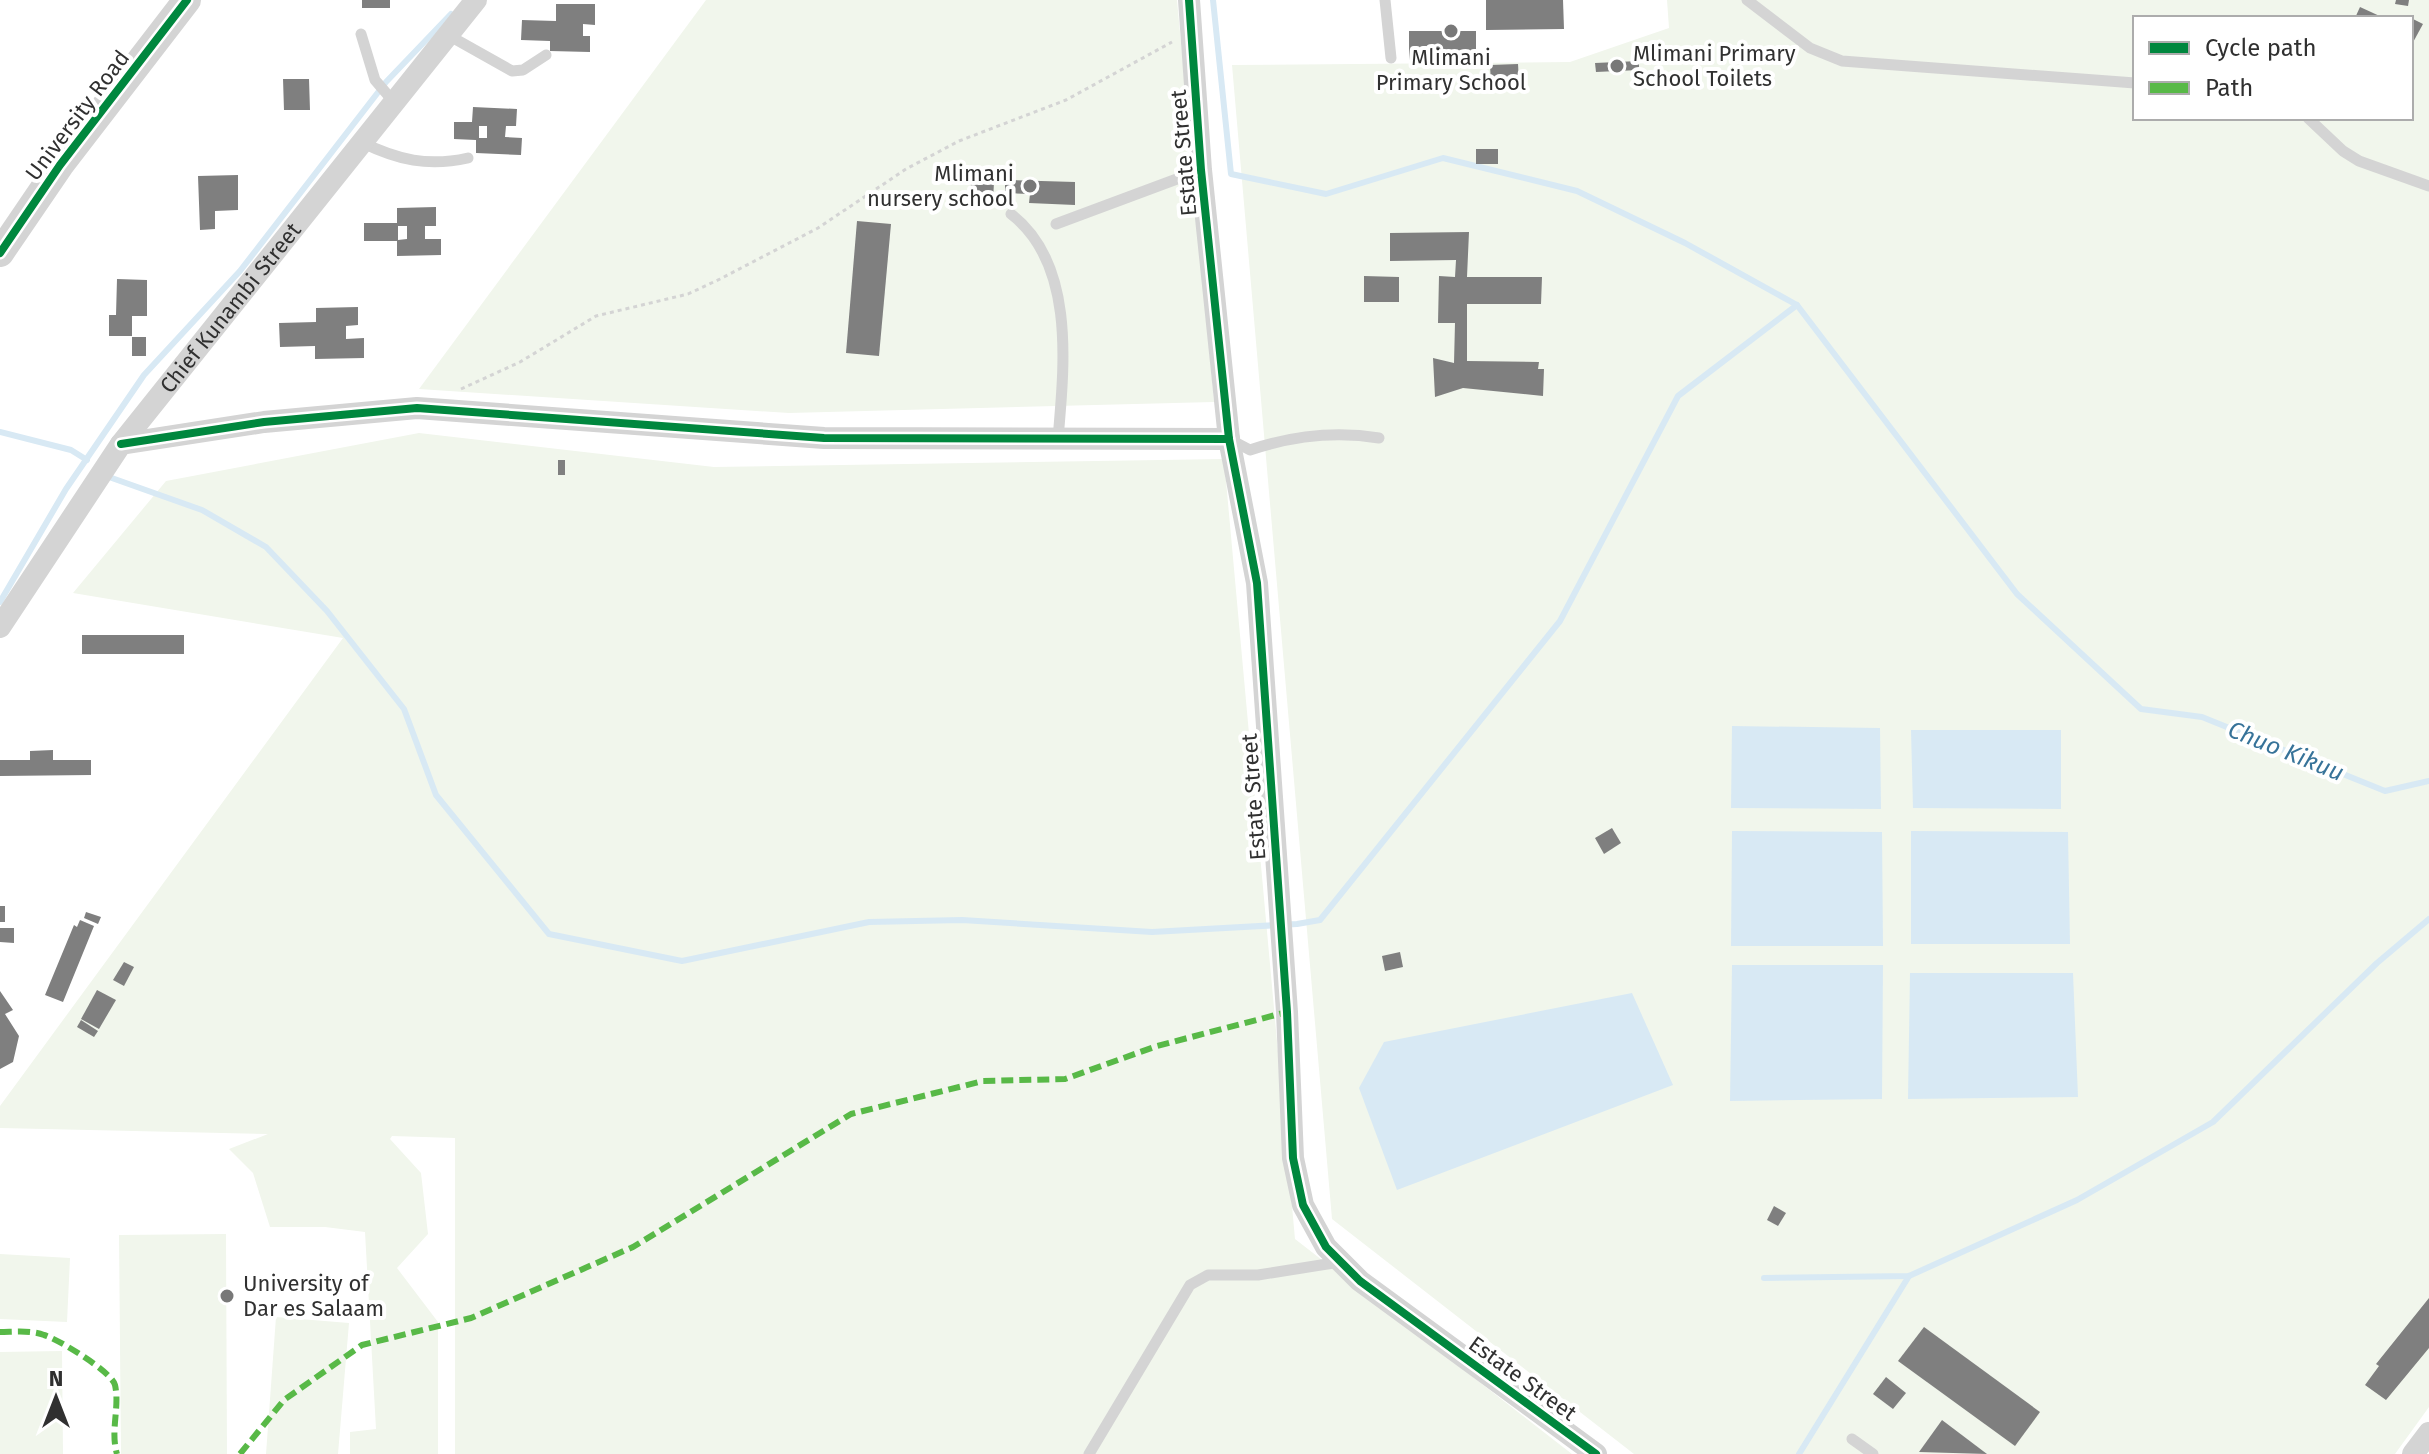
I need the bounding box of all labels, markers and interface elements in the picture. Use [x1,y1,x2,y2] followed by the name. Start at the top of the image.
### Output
[2133,16,2413,120] legend
[1442,22,1460,40] marker: Mlimani Primary School
[2205,34,2317,62] text: Cycle path
[1633,40,1796,92] place label: Mlimani Primary School Toilets
[1376,44,1526,96] place label: Mlimani Primary School
[20,45,135,186] street label: University Road
[1608,57,1626,75] marker: Mlimani Primary School Toilets
[2205,74,2253,102] text: Path
[1165,89,1202,217] street label: Estate Street
[867,160,1014,212] place label: Mlimani nursery school
[1021,177,1039,195] marker: Mlimani nursery school
[154,217,307,399] street label: Chief Kunambi Street
[2224,715,2348,787] water label: Chuo Kikuu
[1236,733,1271,861] street label: Estate Street
[243,1270,384,1322] place label: University of Dar es Salaam
[218,1287,236,1305] marker: University of Dar es Salaam
[1463,1330,1582,1427] street label: Estate Street
[16,1358,96,1438] north arrow
[49,1365,63,1392] text: N

